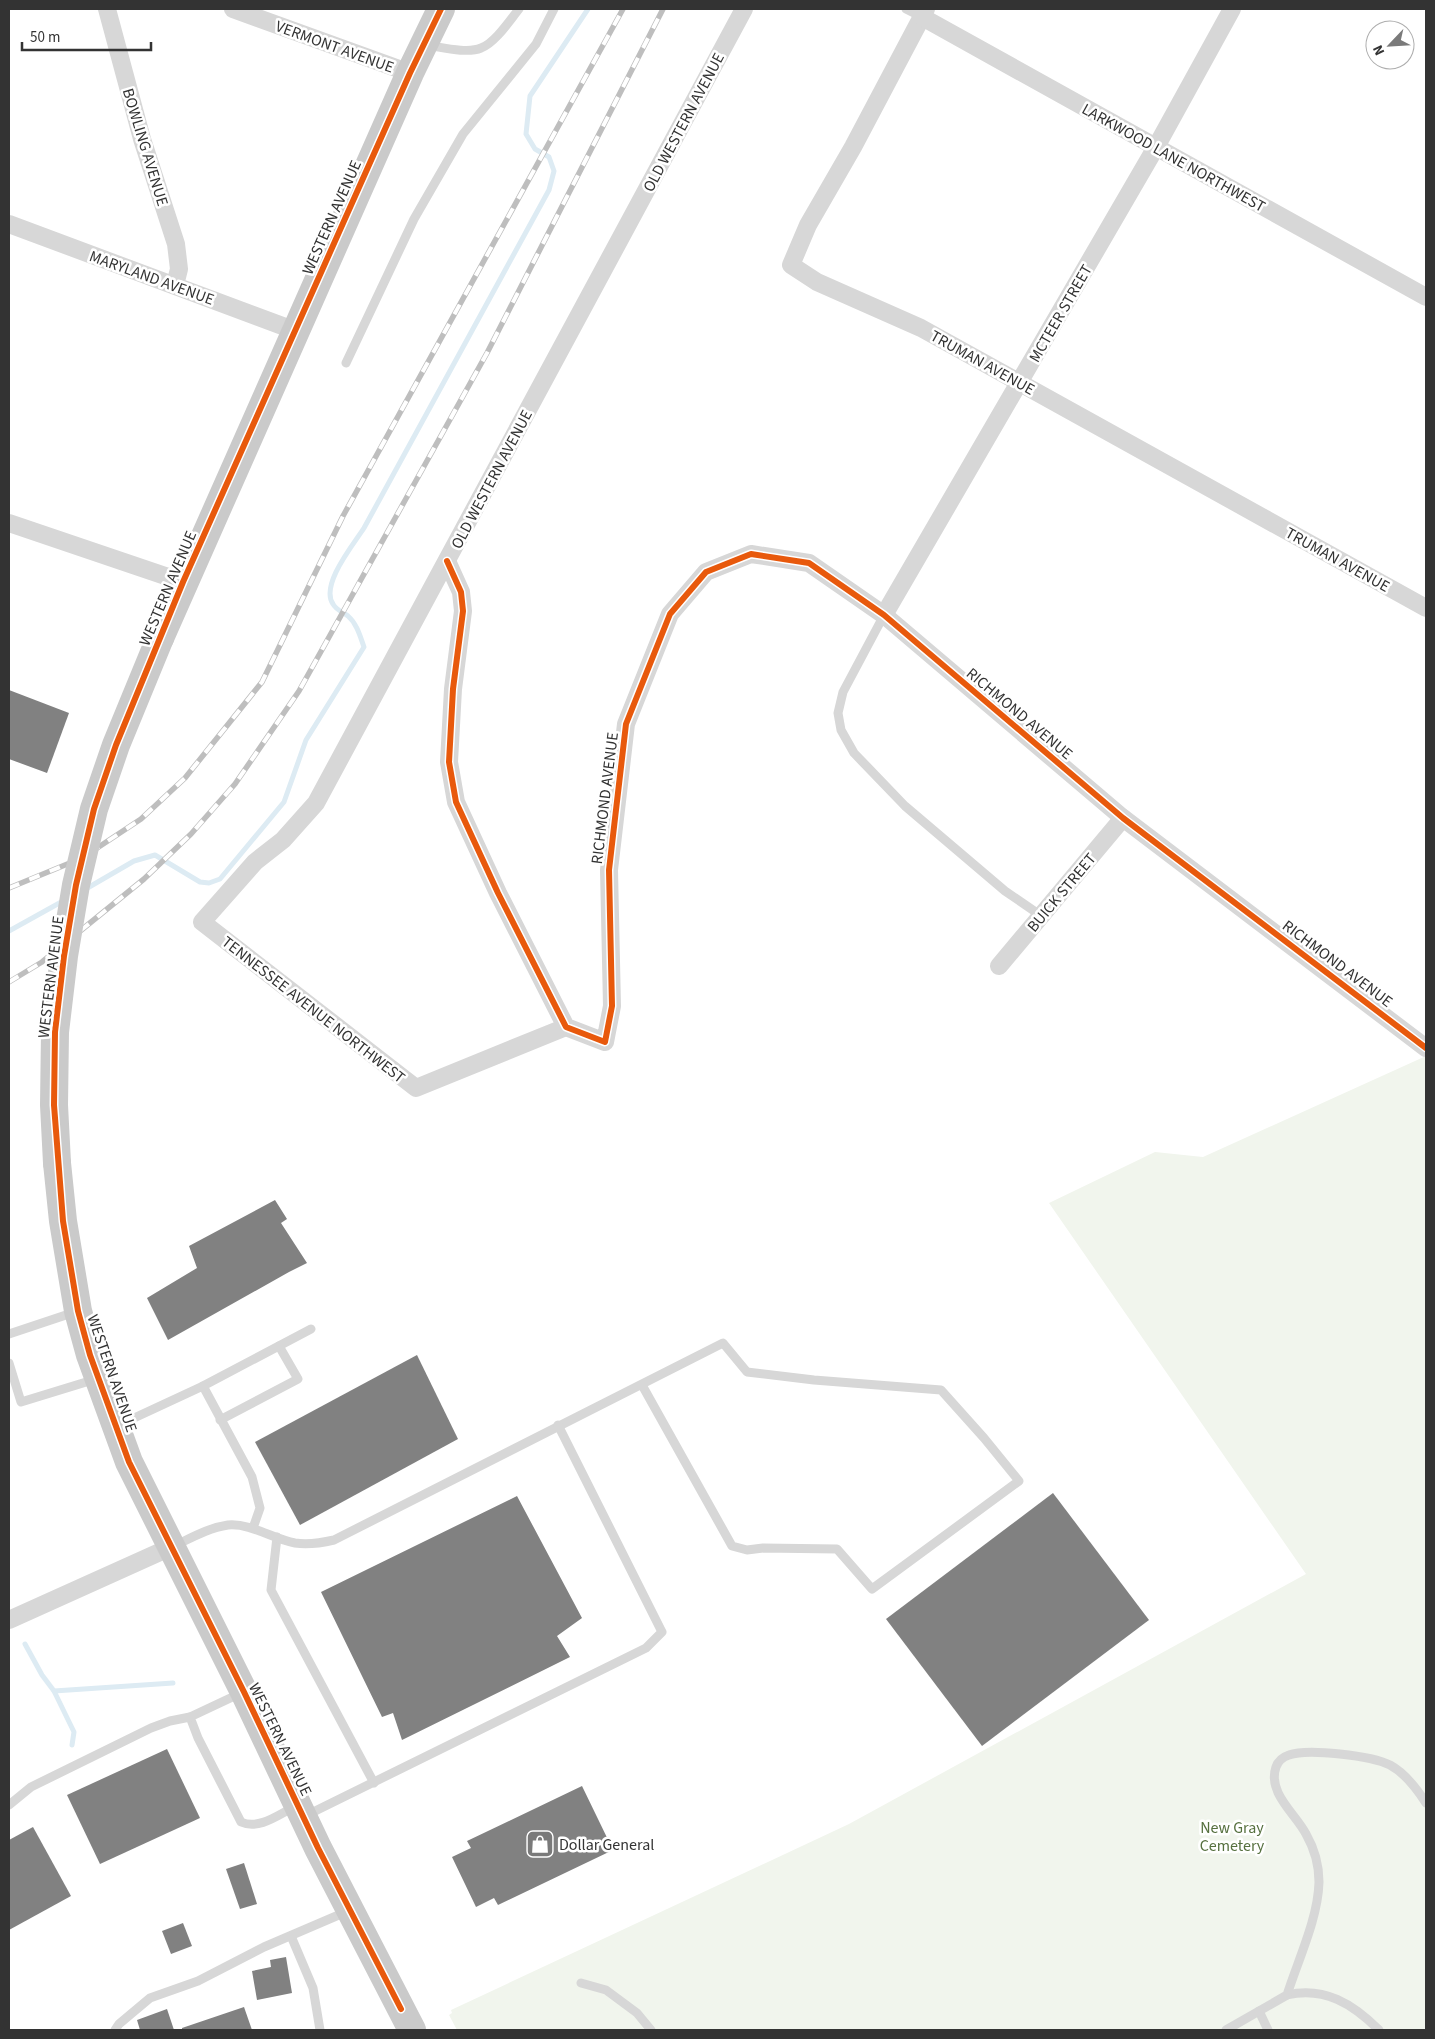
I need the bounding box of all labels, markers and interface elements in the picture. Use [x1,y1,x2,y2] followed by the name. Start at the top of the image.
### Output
[272,15,397,79] street label: VERMONT AVENUE
[22,20,151,52] scale bar
[1365,20,1415,70] north arrow
[30,27,60,48] text: 50 m
[1368,42,1390,59] text: N
[638,49,730,196] street label: OLD WESTERN AVENUE
[117,86,173,209] street label: BOWLING AVENUE
[1078,98,1270,218] street label: LARKWOOD LANE NORTHWEST
[297,157,367,278] street label: WESTERN AVENUE
[86,245,217,311] street label: MARYLAND AVENUE
[1024,260,1098,366] street label: MCTEER STREET
[926,325,1039,401] street label: TRUMAN AVENUE
[446,406,538,553] street label: OLD WESTERN AVENUE
[1281,522,1394,598] street label: TRUMAN AVENUE
[134,527,202,649] street label: WESTERN AVENUE
[961,663,1077,765] street label: RICHMOND AVENUE
[586,731,624,865] street label: RICHMOND AVENUE
[1022,848,1102,937] street label: BUICK STREET
[33,915,69,1040] street label: WESTERN AVENUE
[1278,915,1397,1013] street label: RICHMOND AVENUE
[217,931,410,1089] street label: TENNESSEE AVENUE NORTHWEST
[82,1312,143,1435] street label: WESTERN AVENUE
[243,1679,317,1800] street label: WESTERN AVENUE
[1200,1817,1265,1857] park label: New Gray Cemetery
[525,1829,555,1859] shop icon: Dollar General
[559,1834,654,1856] place label: Dollar General

